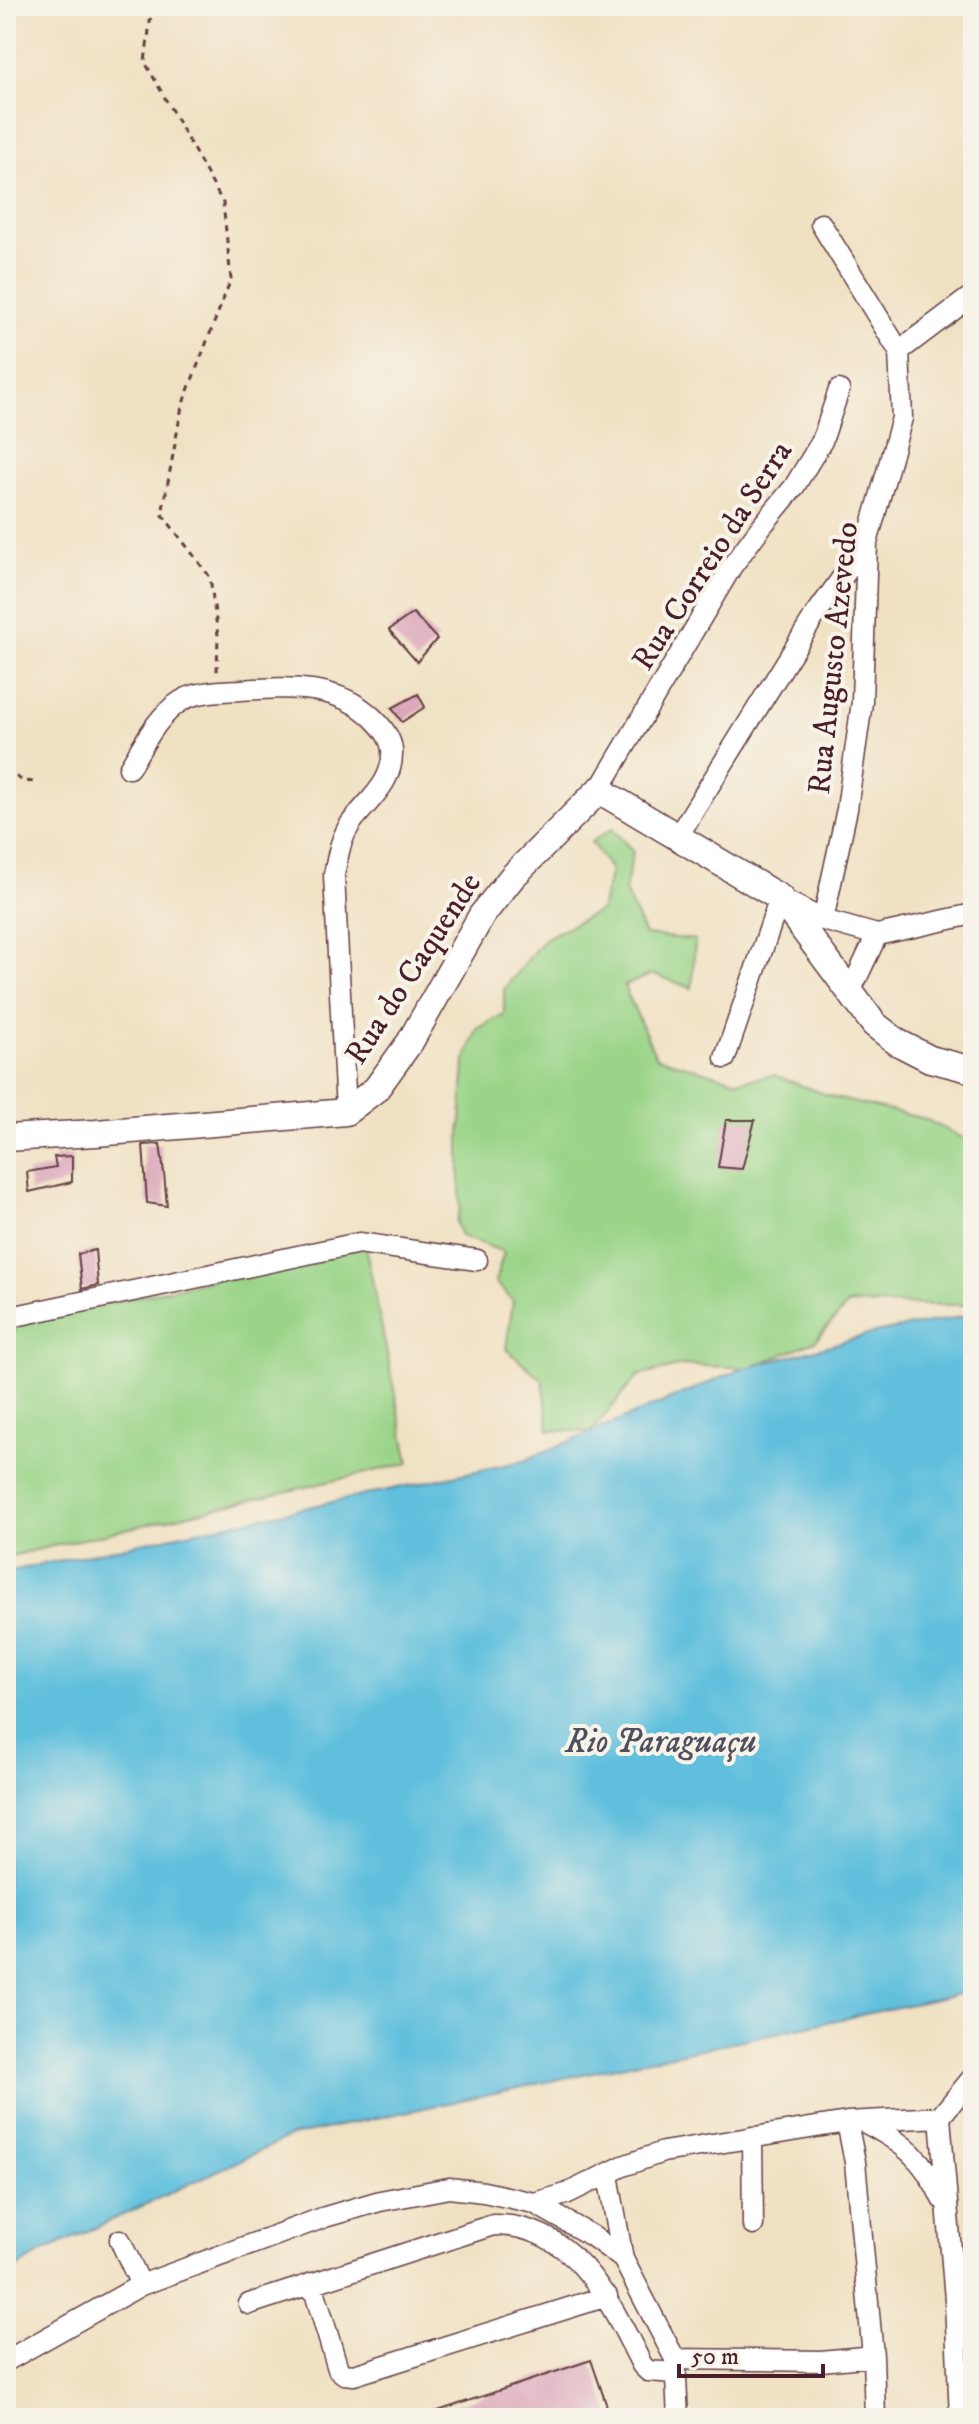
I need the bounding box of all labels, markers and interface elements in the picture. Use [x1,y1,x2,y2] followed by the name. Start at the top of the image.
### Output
[624,434,802,678] street label: Rua Correio da Serra
[800,520,868,796] street label: Rua Augusto Azevedo
[337,866,491,1073] street label: Rua do Caquende
[564,1721,757,1763] water label: Rio Paraguaçu
[679,2328,823,2378] scale bar
[691,2342,739,2372] text: 50 m

